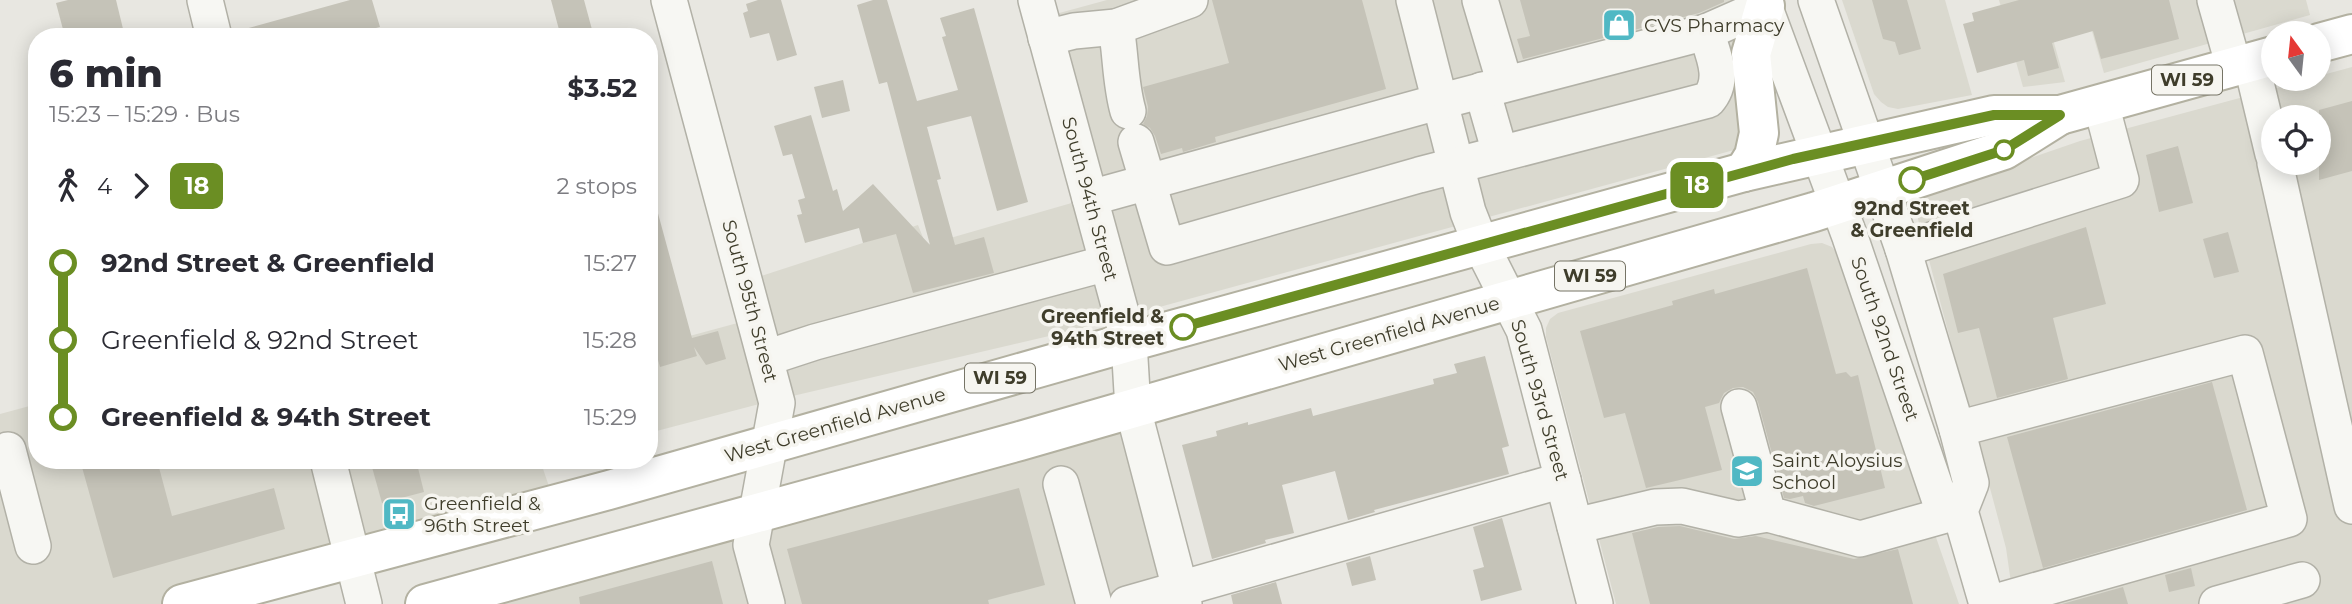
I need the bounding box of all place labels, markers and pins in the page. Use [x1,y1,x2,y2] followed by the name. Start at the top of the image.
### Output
[1600,6,1638,44] shop icon: CVS Pharmacy
[1644,14,1785,37] place label: CVS Pharmacy
[1994,140,2014,160] unlabelled marker
[1899,167,1925,193] marker: 92nd Street & Greenfield
[1851,197,1973,242] place label: 92nd Street & Greenfield
[1041,305,1164,350] place label: Greenfield & 94th Street
[1170,314,1196,340] marker: Greenfield & 94th Street
[1772,449,1903,494] place label: Saint Aloysius School
[1728,452,1766,490] school or university icon: Saint Aloysius School
[424,492,541,537] place label: Greenfield & 96th Street
[380,495,418,533] bus stop icon: Greenfield & 96th Street

